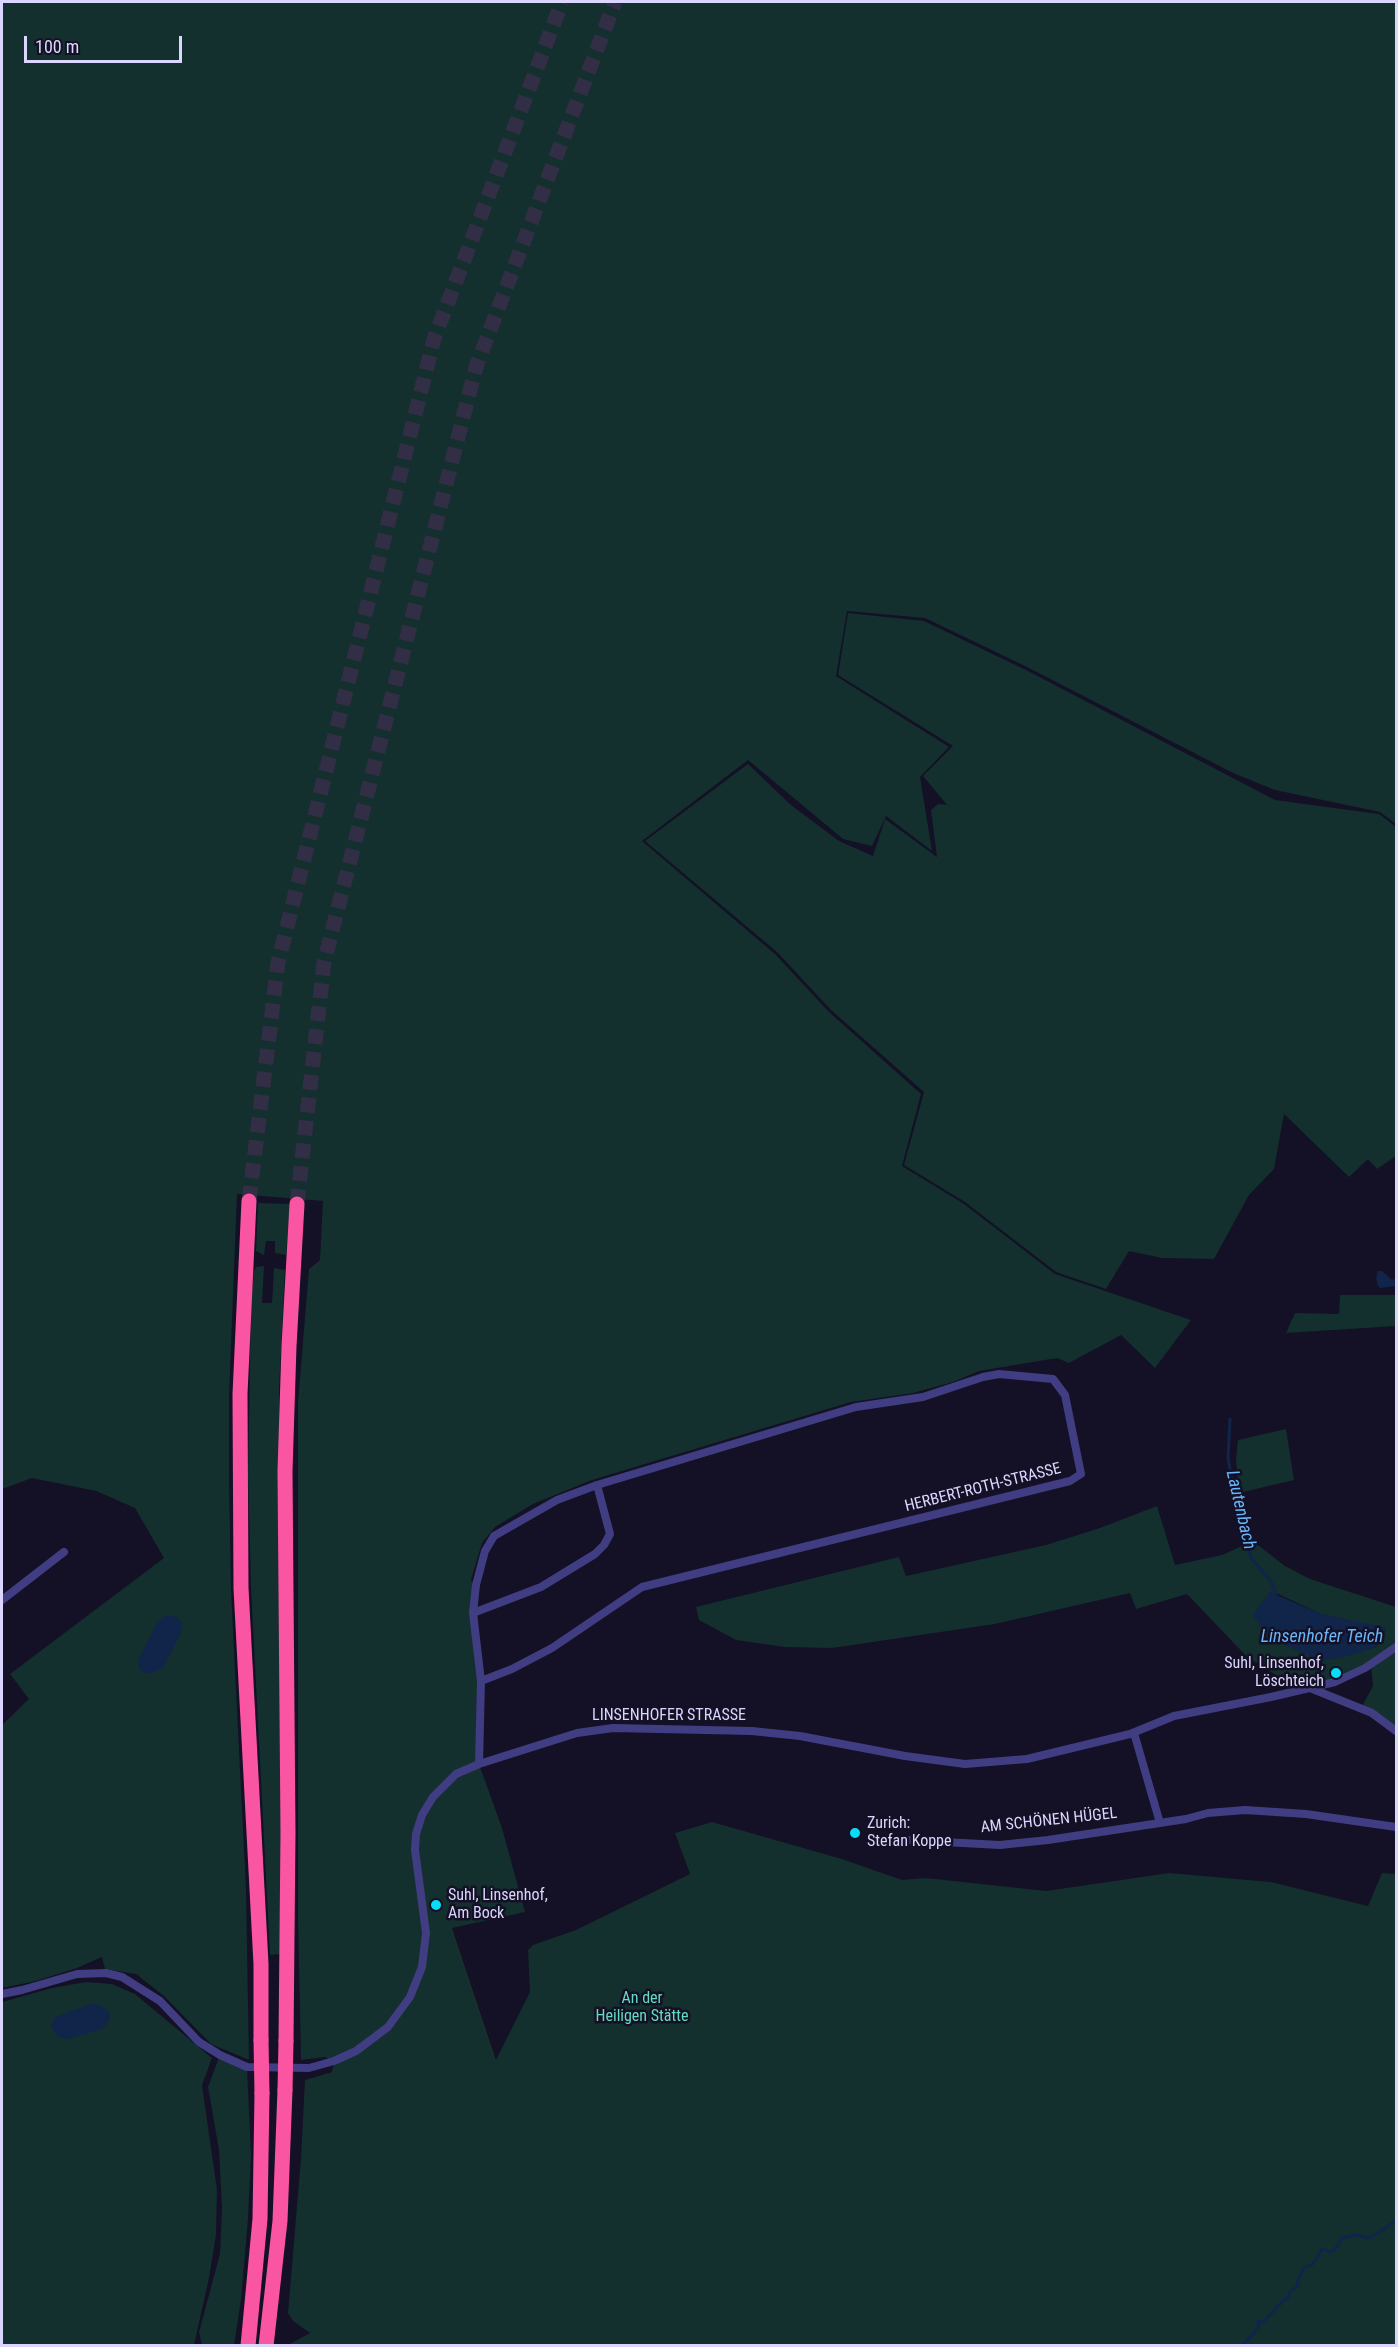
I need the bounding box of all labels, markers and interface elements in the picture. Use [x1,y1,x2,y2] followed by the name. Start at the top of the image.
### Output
[27,24,184,62] scale bar
[35,36,79,57] text: 100 m
[903,1459,1063,1517] street label: HERBERT-ROTH-STRASSE
[1220,1468,1260,1552] water label: Lautenbach
[1261,1626,1383,1648] water label: Linsenhofer Teich
[1224,1654,1324,1692] place label: Suhl, Linsenhof, Löschteich
[1329,1666,1343,1680] marker: Suhl, Linsenhof, Löschteich
[592,1706,746,1726] street label: LINSENHOFER STRASSE
[980,1804,1118,1838] street label: AM SCHÖNEN HÜGEL
[867,1814,952,1852] place label: Zurich: Stefan Koppe
[848,1826,862,1840] marker: Zurich: Stefan Koppe
[448,1886,548,1924] place label: Suhl, Linsenhof, Am Bock
[429,1898,443,1912] marker: Suhl, Linsenhof, Am Bock
[596,1989,688,2027] park label: An der Heiligen Stätte

